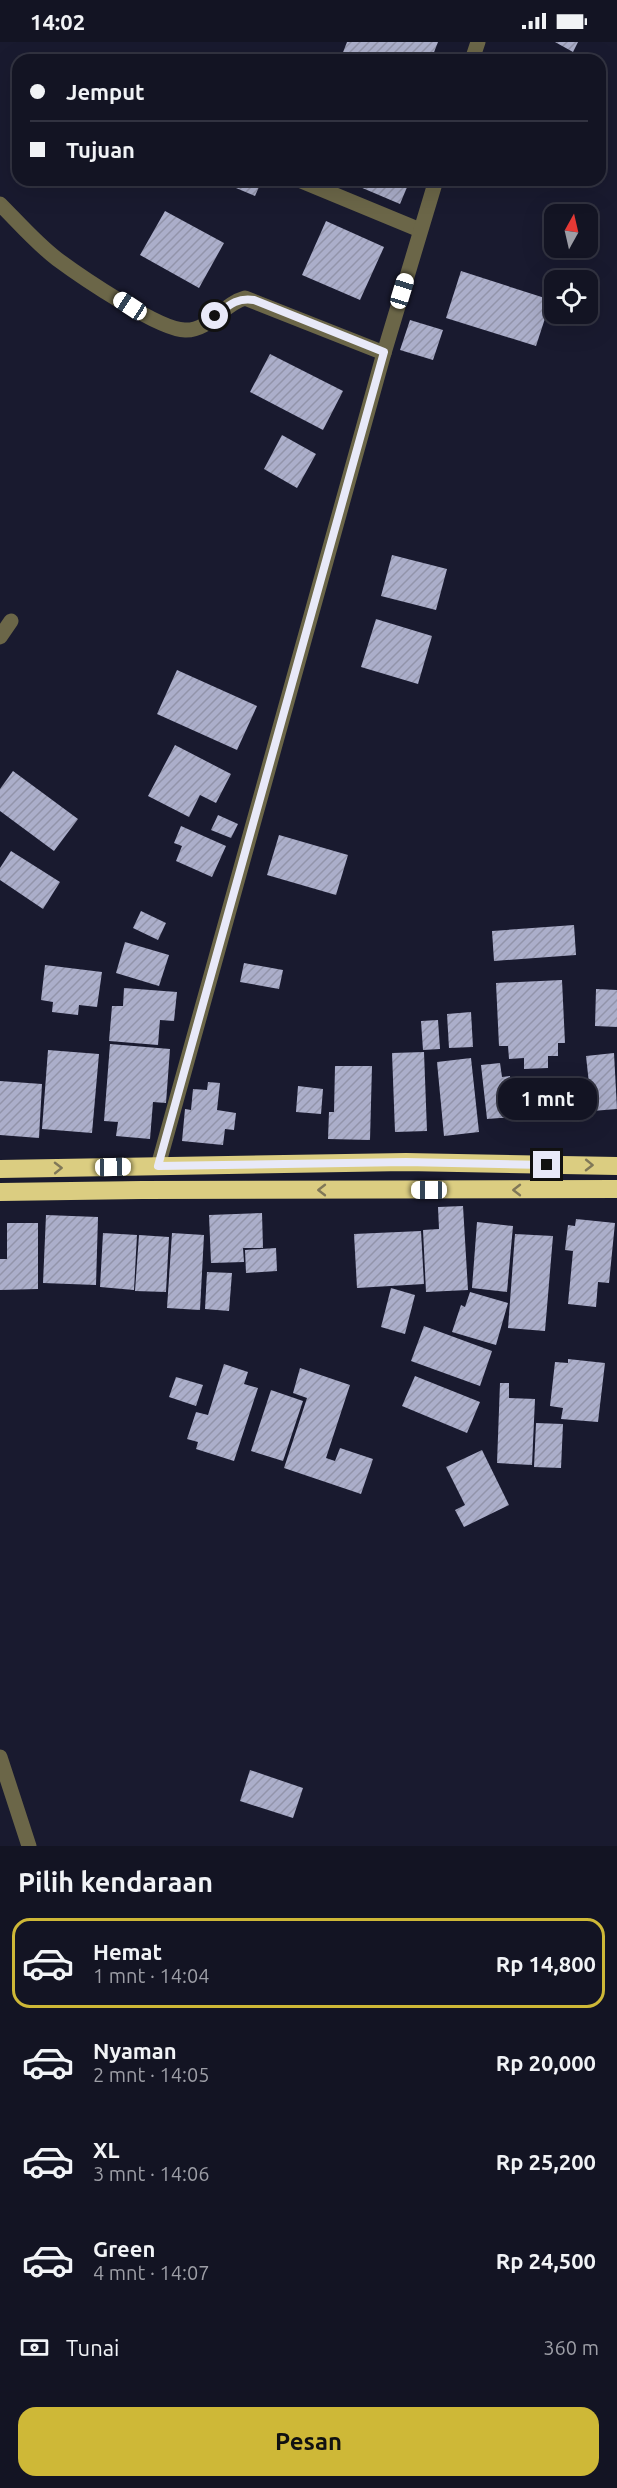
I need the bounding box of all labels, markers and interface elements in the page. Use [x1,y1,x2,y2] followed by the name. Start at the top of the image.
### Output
[30,9,85,34] text: 14:02
[66,79,145,104] text: Jemput
[66,137,135,162] text: Tujuan
[544,204,598,258] north arrow
[544,204,598,324] map controls
[544,270,598,324] button: locate
[388,271,416,311] car
[110,289,150,323] car
[201,302,228,329] route start
[498,1078,596,1120] callout: 1 mnt
[521,1087,574,1110] text: 1 mnt
[533,1151,560,1178] route end
[95,1158,131,1176] car
[585,1159,594,1172] one-way arrow
[54,1161,63,1174] one-way arrow
[411,1181,447,1199] car
[317,1184,326,1196] one-way arrow
[512,1184,521,1196] one-way arrow
[18,1867,213,1897] text: Pilih kendaraan
[21,1936,75,1990] icon: car
[93,1939,162,1964] text: Hemat
[496,1951,596,1976] text: Rp 14,800
[93,1964,210,1987] text: 1 mnt · 14:04
[21,2035,75,2089] icon: car
[93,2038,177,2063] text: Nyaman
[496,2050,596,2075] text: Rp 20,000
[93,2063,210,2086] text: 2 mnt · 14:05
[21,2134,75,2188] icon: car
[93,2137,120,2162] text: XL
[496,2149,596,2174] text: Rp 25,200
[93,2162,210,2185] text: 3 mnt · 14:06
[21,2233,75,2287] icon: car
[93,2236,155,2261] text: Green
[496,2248,596,2273] text: Rp 24,500
[93,2261,210,2284] text: 4 mnt · 14:07
[18,2331,51,2364] icon: cash
[66,2335,119,2360] text: Tunai
[543,2336,599,2359] text: 360 m
[18,2407,599,2476] button: Pesan

